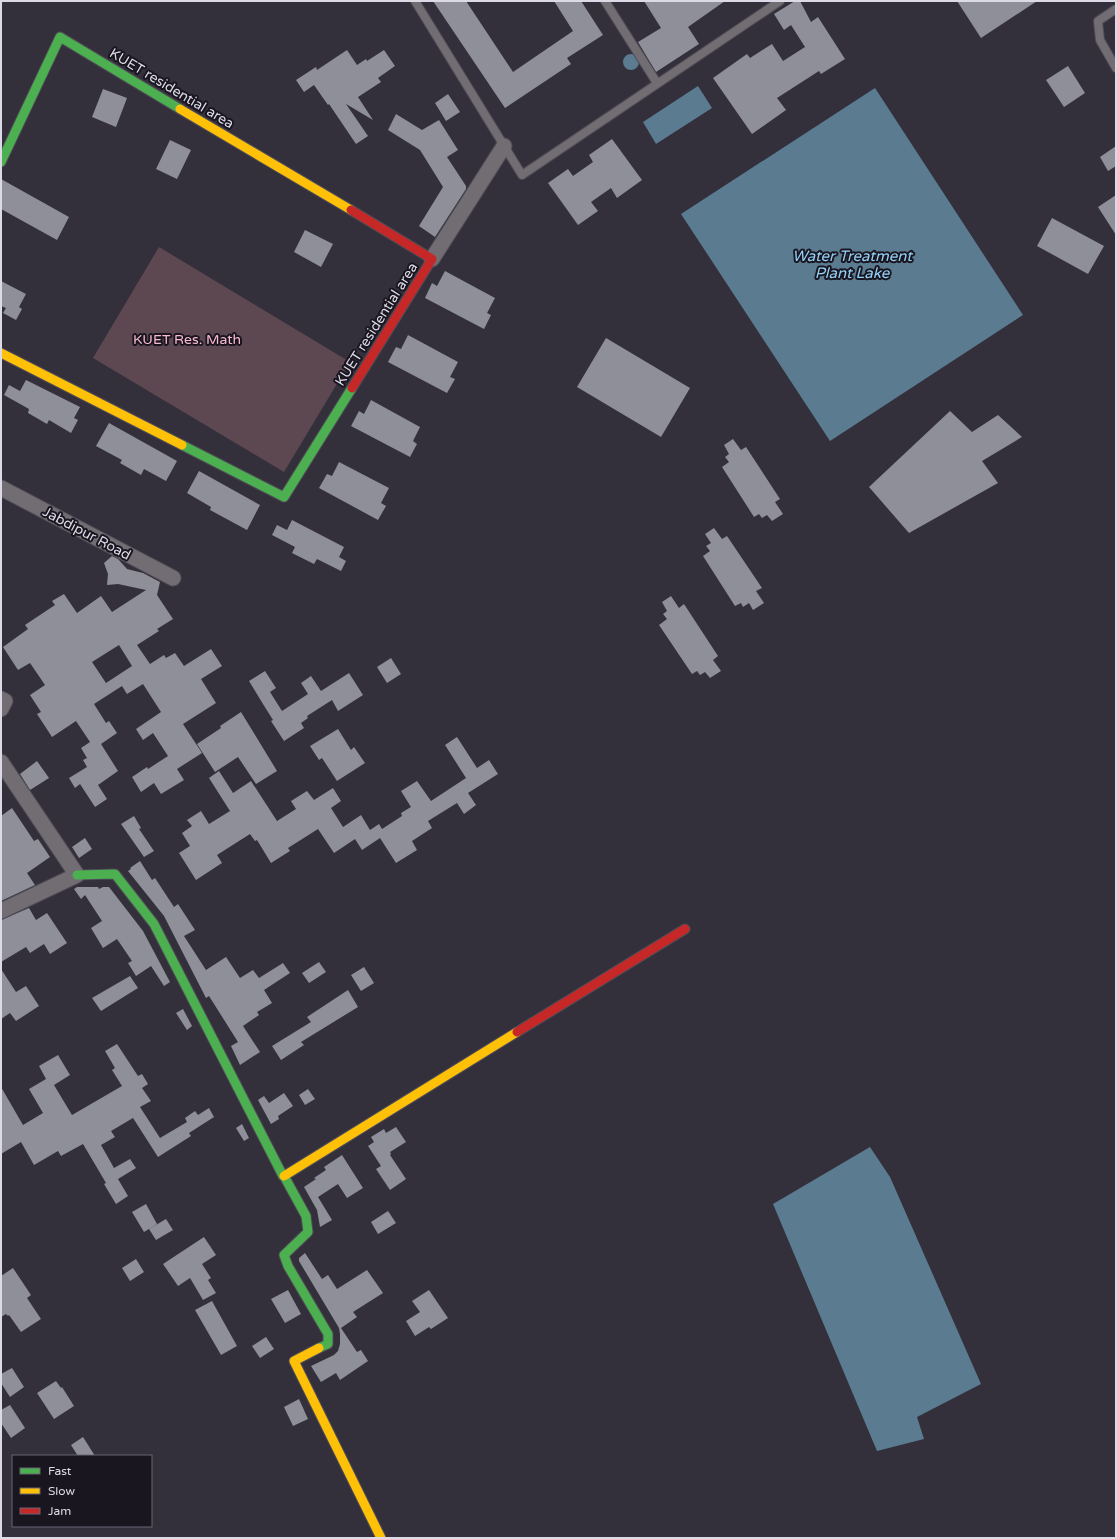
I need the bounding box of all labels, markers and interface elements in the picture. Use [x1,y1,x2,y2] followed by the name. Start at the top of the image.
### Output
[106,45,237,132] street label: KUET residential area
[792,247,914,282] water label: Water Treatment Plant Lake
[332,259,421,389] street label: KUET residential area
[133,331,241,348] park label: KUET Res. Math
[40,503,134,564] street label: Jabdipur Road
[12,1455,152,1527] legend
[48,1464,72,1478] text: Fast
[48,1484,75,1498] text: Slow
[48,1504,71,1518] text: Jam

